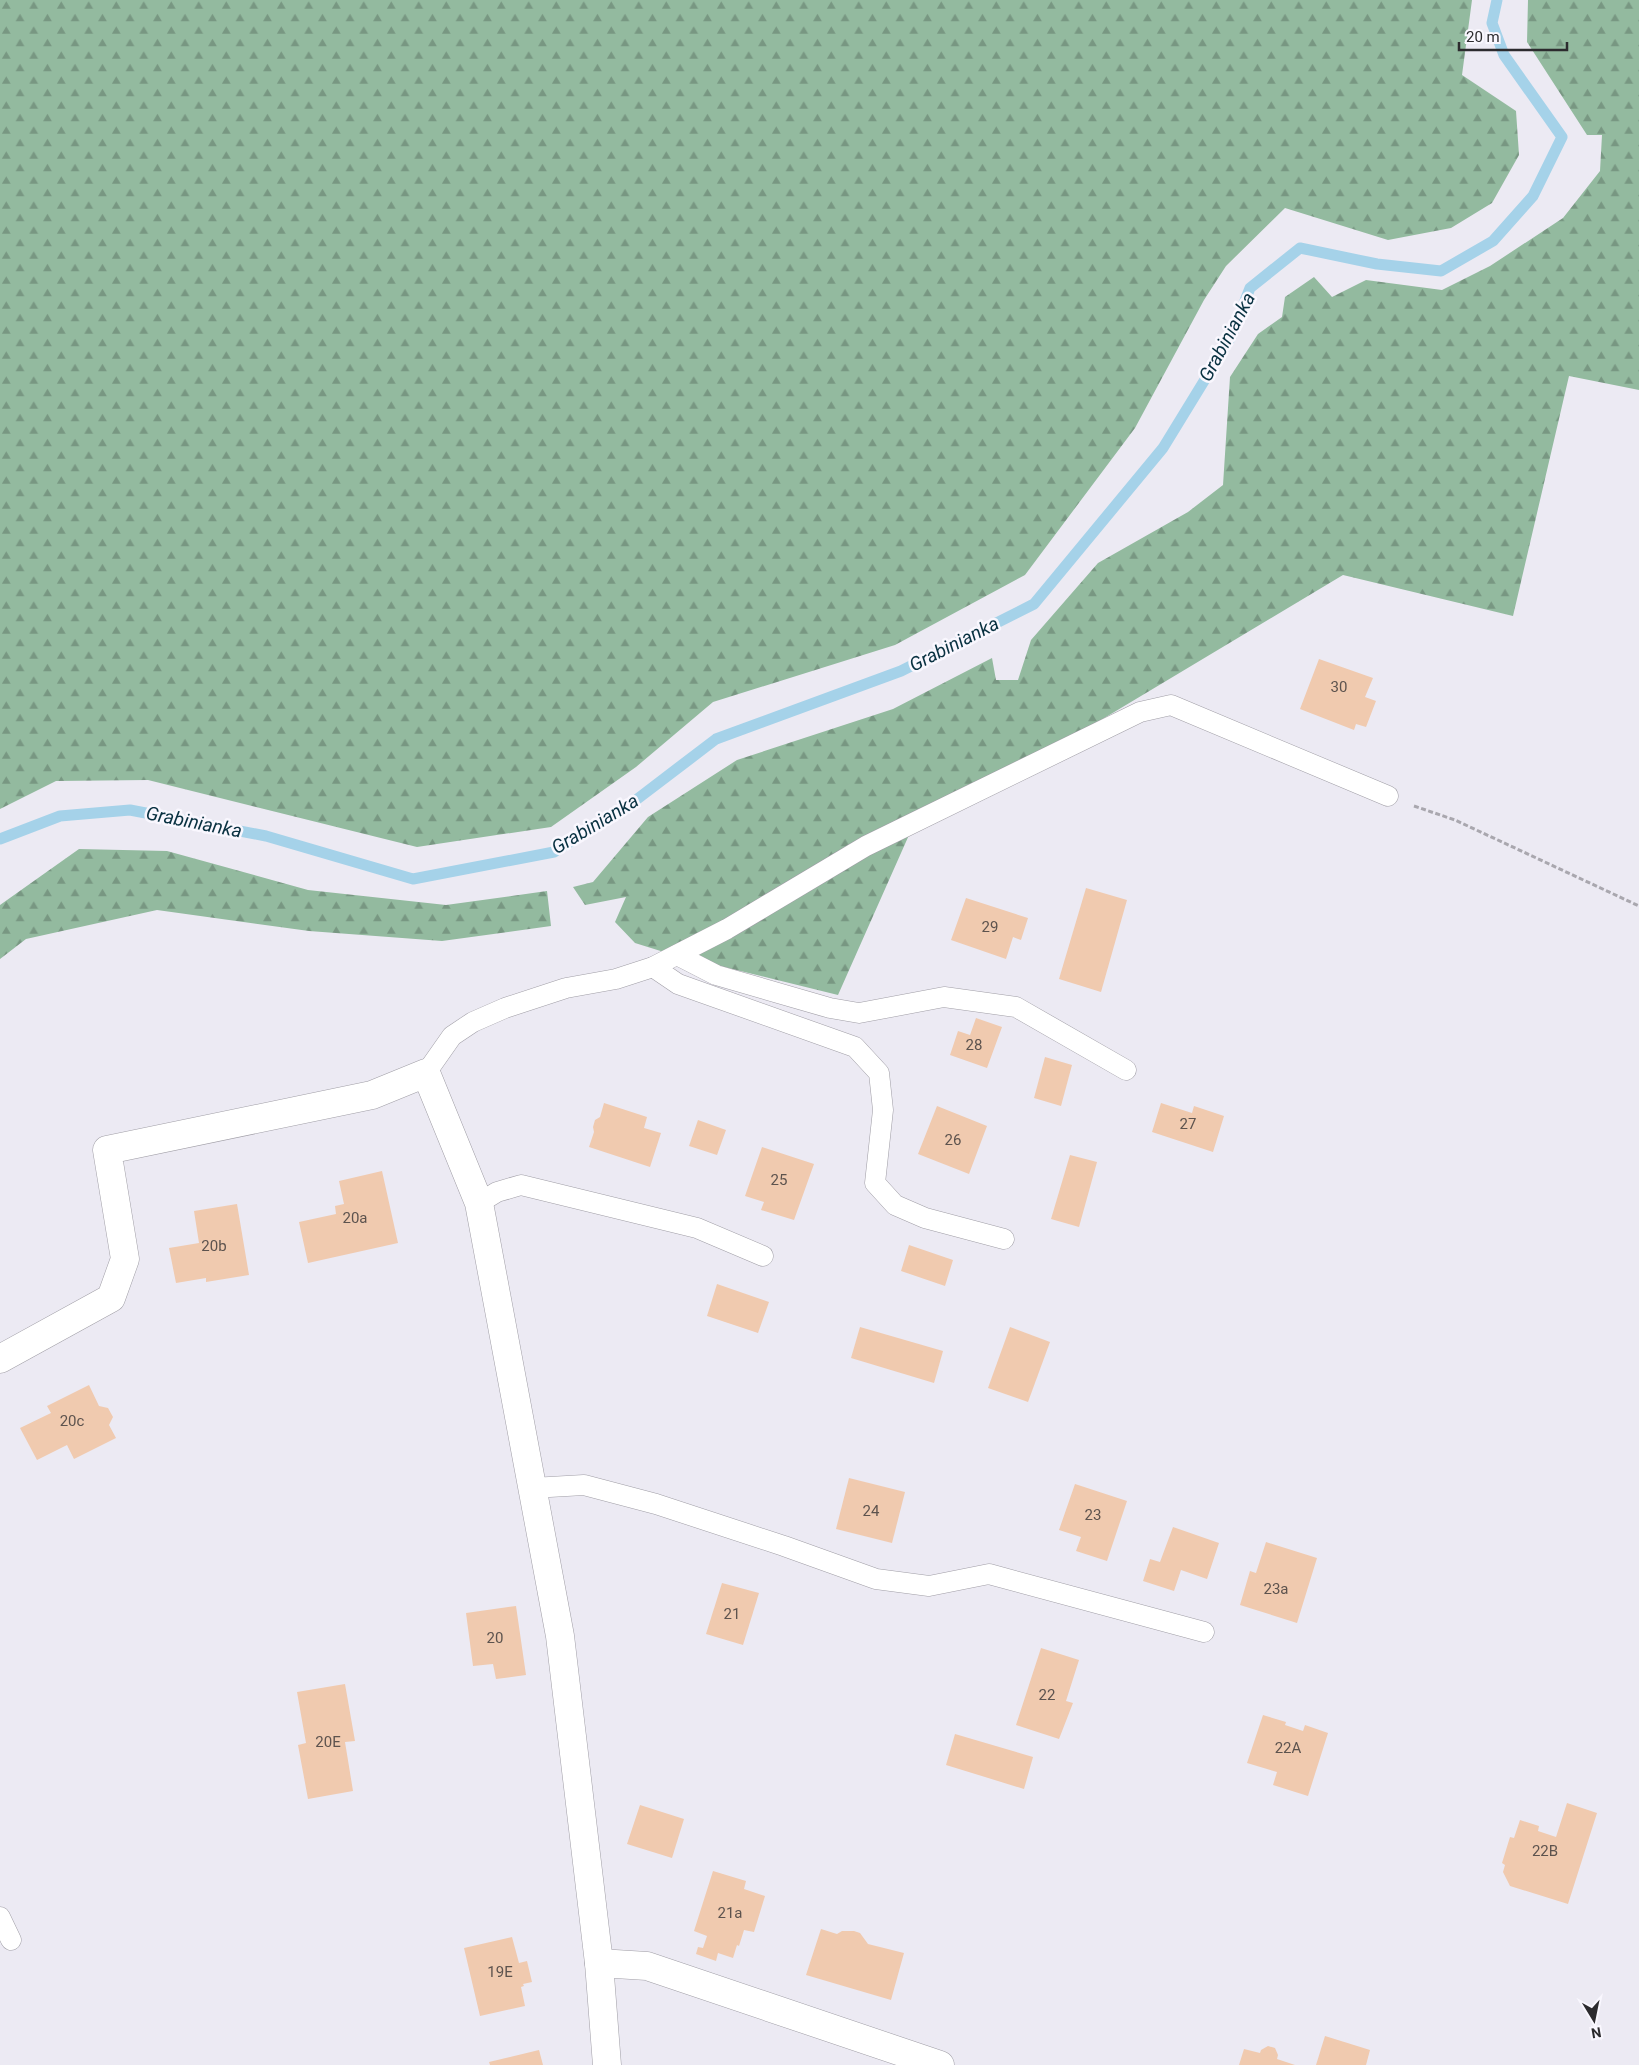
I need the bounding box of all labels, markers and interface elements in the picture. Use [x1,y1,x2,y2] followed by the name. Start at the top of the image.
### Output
[1459,20,1566,52] scale bar
[1466,28,1500,46] text: 20 m
[1194,289,1260,385] water label: Grabinianka
[905,612,1003,676] water label: Grabinianka
[1331,678,1347,696] house number: 30
[547,789,643,859] water label: Grabinianka
[144,801,244,843] water label: Grabinianka
[982,918,998,936] house number: 29
[966,1036,982,1054] house number: 28
[1180,1115,1196,1133] house number: 27
[945,1131,961,1149] house number: 26
[771,1171,787,1189] house number: 25
[342,1209,368,1227] house number: 20a
[201,1237,227,1255] house number: 20b
[60,1412,85,1430] house number: 20c
[863,1502,880,1520] house number: 24
[1085,1506,1101,1524] house number: 23
[1263,1580,1289,1598] house number: 23a
[724,1605,740,1623] house number: 21
[487,1629,503,1647] house number: 20
[1039,1686,1055,1704] house number: 22
[315,1733,341,1751] house number: 20E
[1275,1739,1302,1757] house number: 22A
[1532,1842,1558,1860] house number: 22B
[717,1904,743,1922] house number: 21a
[487,1963,513,1981] house number: 19E
[1569,1995,1619,2045] north arrow
[1590,2024,1603,2042] text: N

